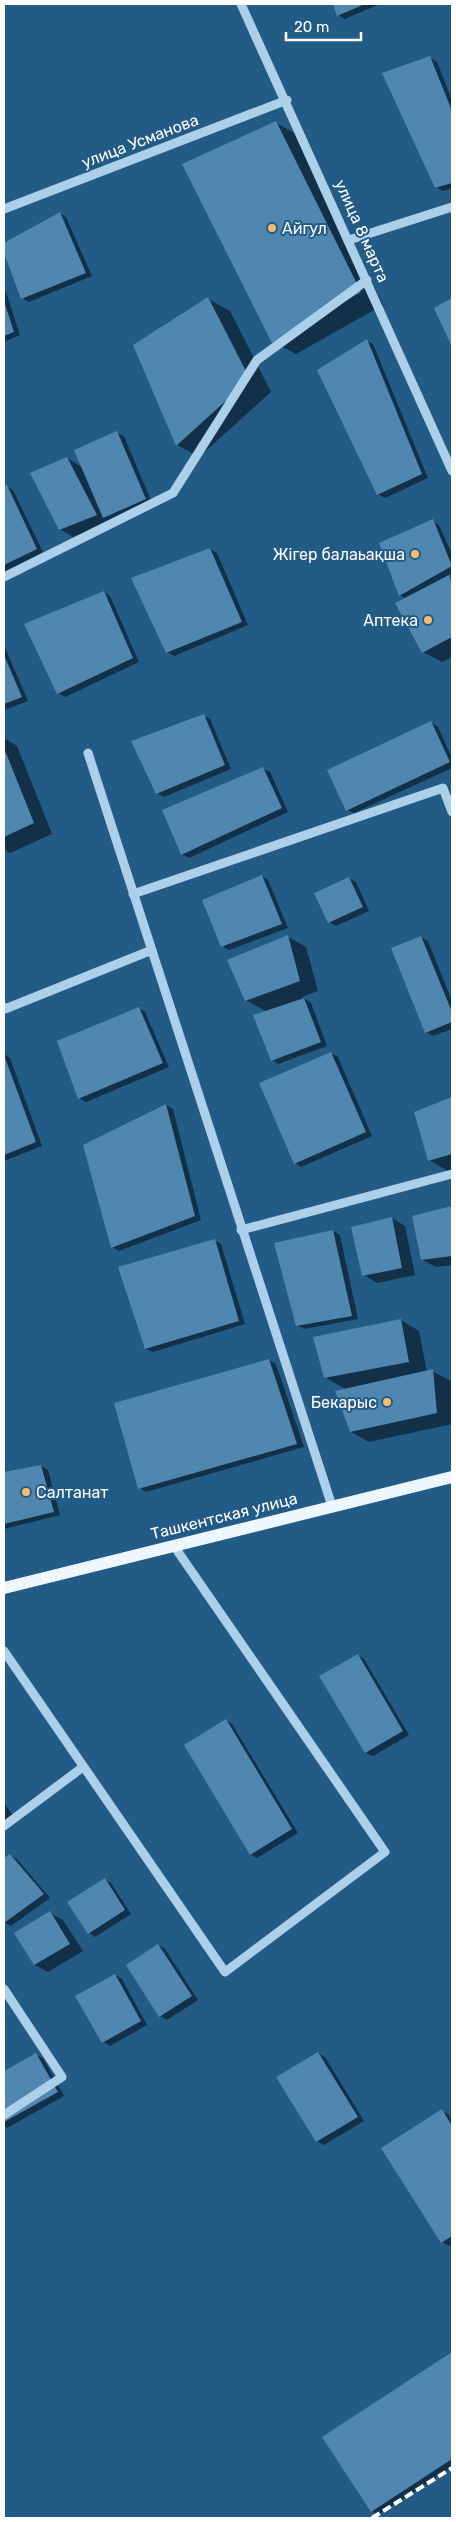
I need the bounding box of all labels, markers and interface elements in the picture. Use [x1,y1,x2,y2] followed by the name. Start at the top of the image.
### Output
[286,10,361,42] scale bar
[294,18,329,36] text: 20 m
[79,110,201,172] street label: улица Усманова
[331,177,393,285] street label: улица 8 марта
[282,219,327,238] place label: Айгул
[266,222,278,234] marker: Айгул
[273,545,405,564] place label: Жігер балаьақша
[409,548,421,560] marker: Жігер балаьақша
[363,611,418,630] place label: Аптека
[422,614,434,626] marker: Аптека
[311,1393,377,1412] place label: Бекарыс
[381,1396,393,1408] marker: Бекарыс
[36,1483,109,1502] place label: Салтанат
[20,1486,32,1498] marker: Салтанат
[149,1489,299,1543] street label: Ташкентская улица

